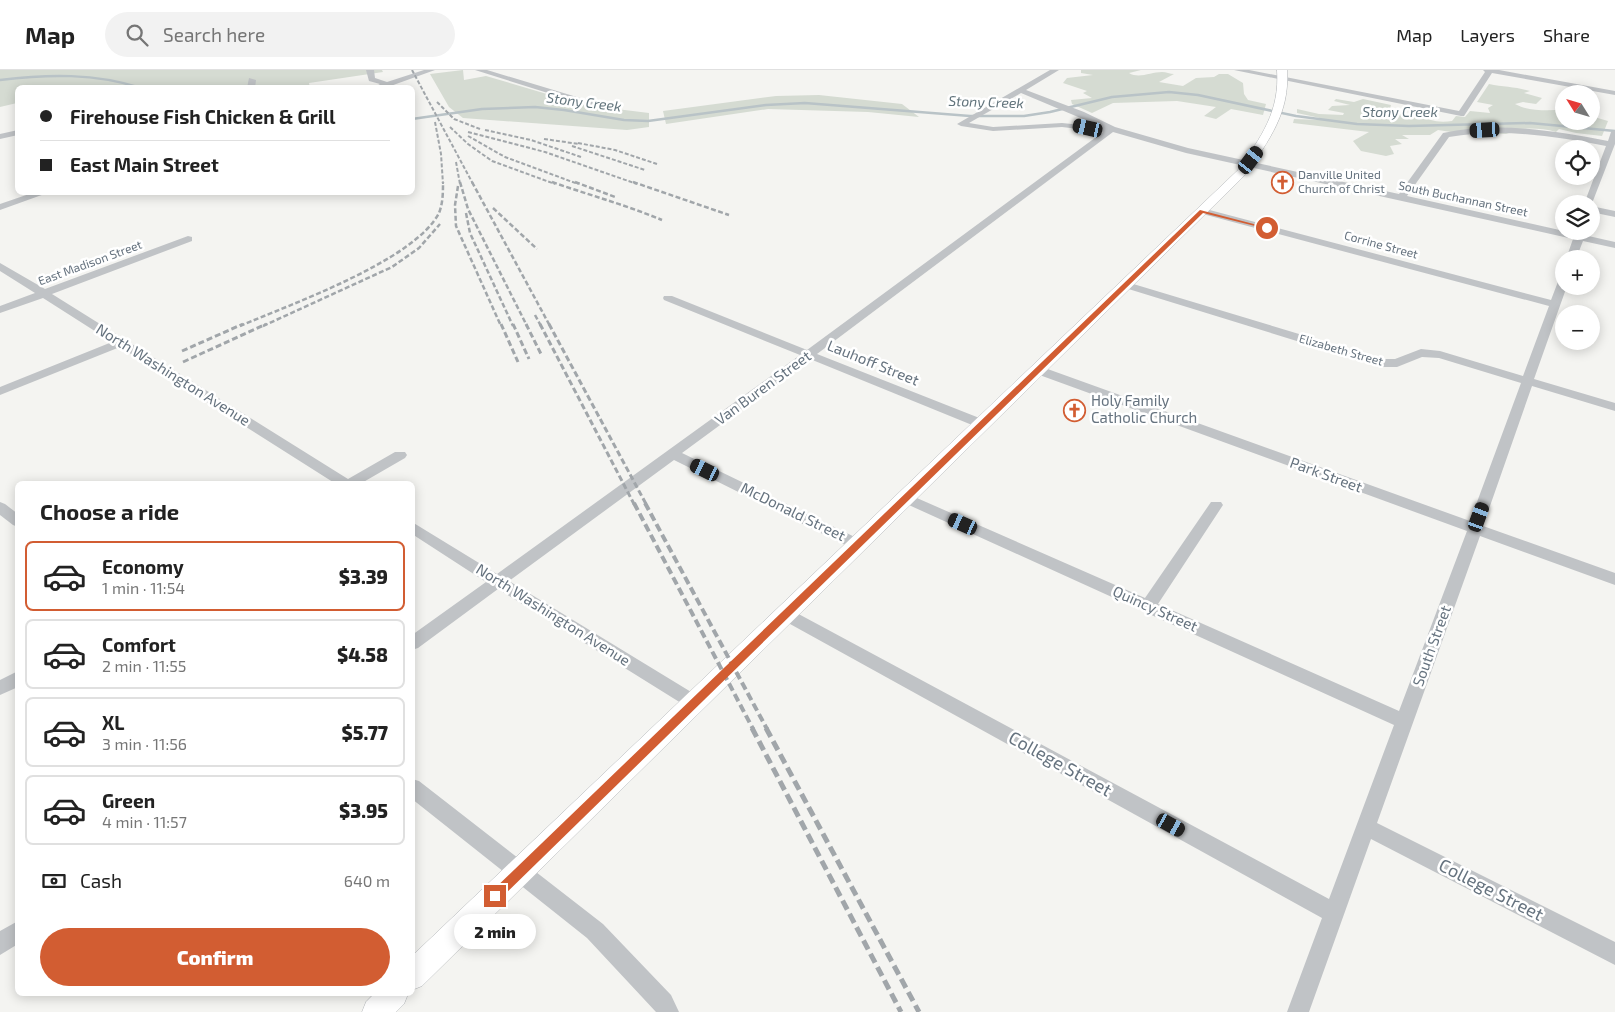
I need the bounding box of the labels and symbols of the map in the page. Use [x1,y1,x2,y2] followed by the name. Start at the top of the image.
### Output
[1555,85,1600,130] north arrow
[546,88,623,115] water label: Stony Creek
[948,92,1024,111] water label: Stony Creek
[1362,103,1438,120] water label: Stony Creek
[1071,117,1104,139] car
[1469,122,1500,138] car
[1235,144,1266,176] car
[1298,167,1385,195] place label: Danville United Church of Christ
[1270,170,1294,194] church icon: Danville United Church of Christ
[1397,177,1530,219] street label: South Buchannan Street
[1256,217,1278,239] route start
[1343,227,1420,261] street label: Corrine Street
[36,237,144,287] street label: East Madison Street
[93,319,254,429] street label: North Washington Avenue
[1298,330,1385,368] street label: Elizabeth Street
[825,335,922,389] street label: Lauhoff Street
[711,346,814,428] street label: Van Buren Street
[1091,391,1197,426] place label: Holy Family Catholic Church
[1063,398,1087,422] church icon: Holy Family Catholic Church
[1288,453,1365,496] street label: Park Street
[688,457,721,483] car
[738,478,849,544] street label: McDonald Street
[1466,500,1491,534] car
[946,511,979,537] car
[473,559,634,669] street label: North Washington Avenue
[1110,581,1201,636] street label: Quincy Street
[1408,602,1454,689] street label: South Street
[1005,726,1116,801] street label: College Street
[1154,811,1187,839] car
[1435,853,1548,925] street label: College Street
[484,885,506,907] route end
[454,914,536,948] callout: 2 min

